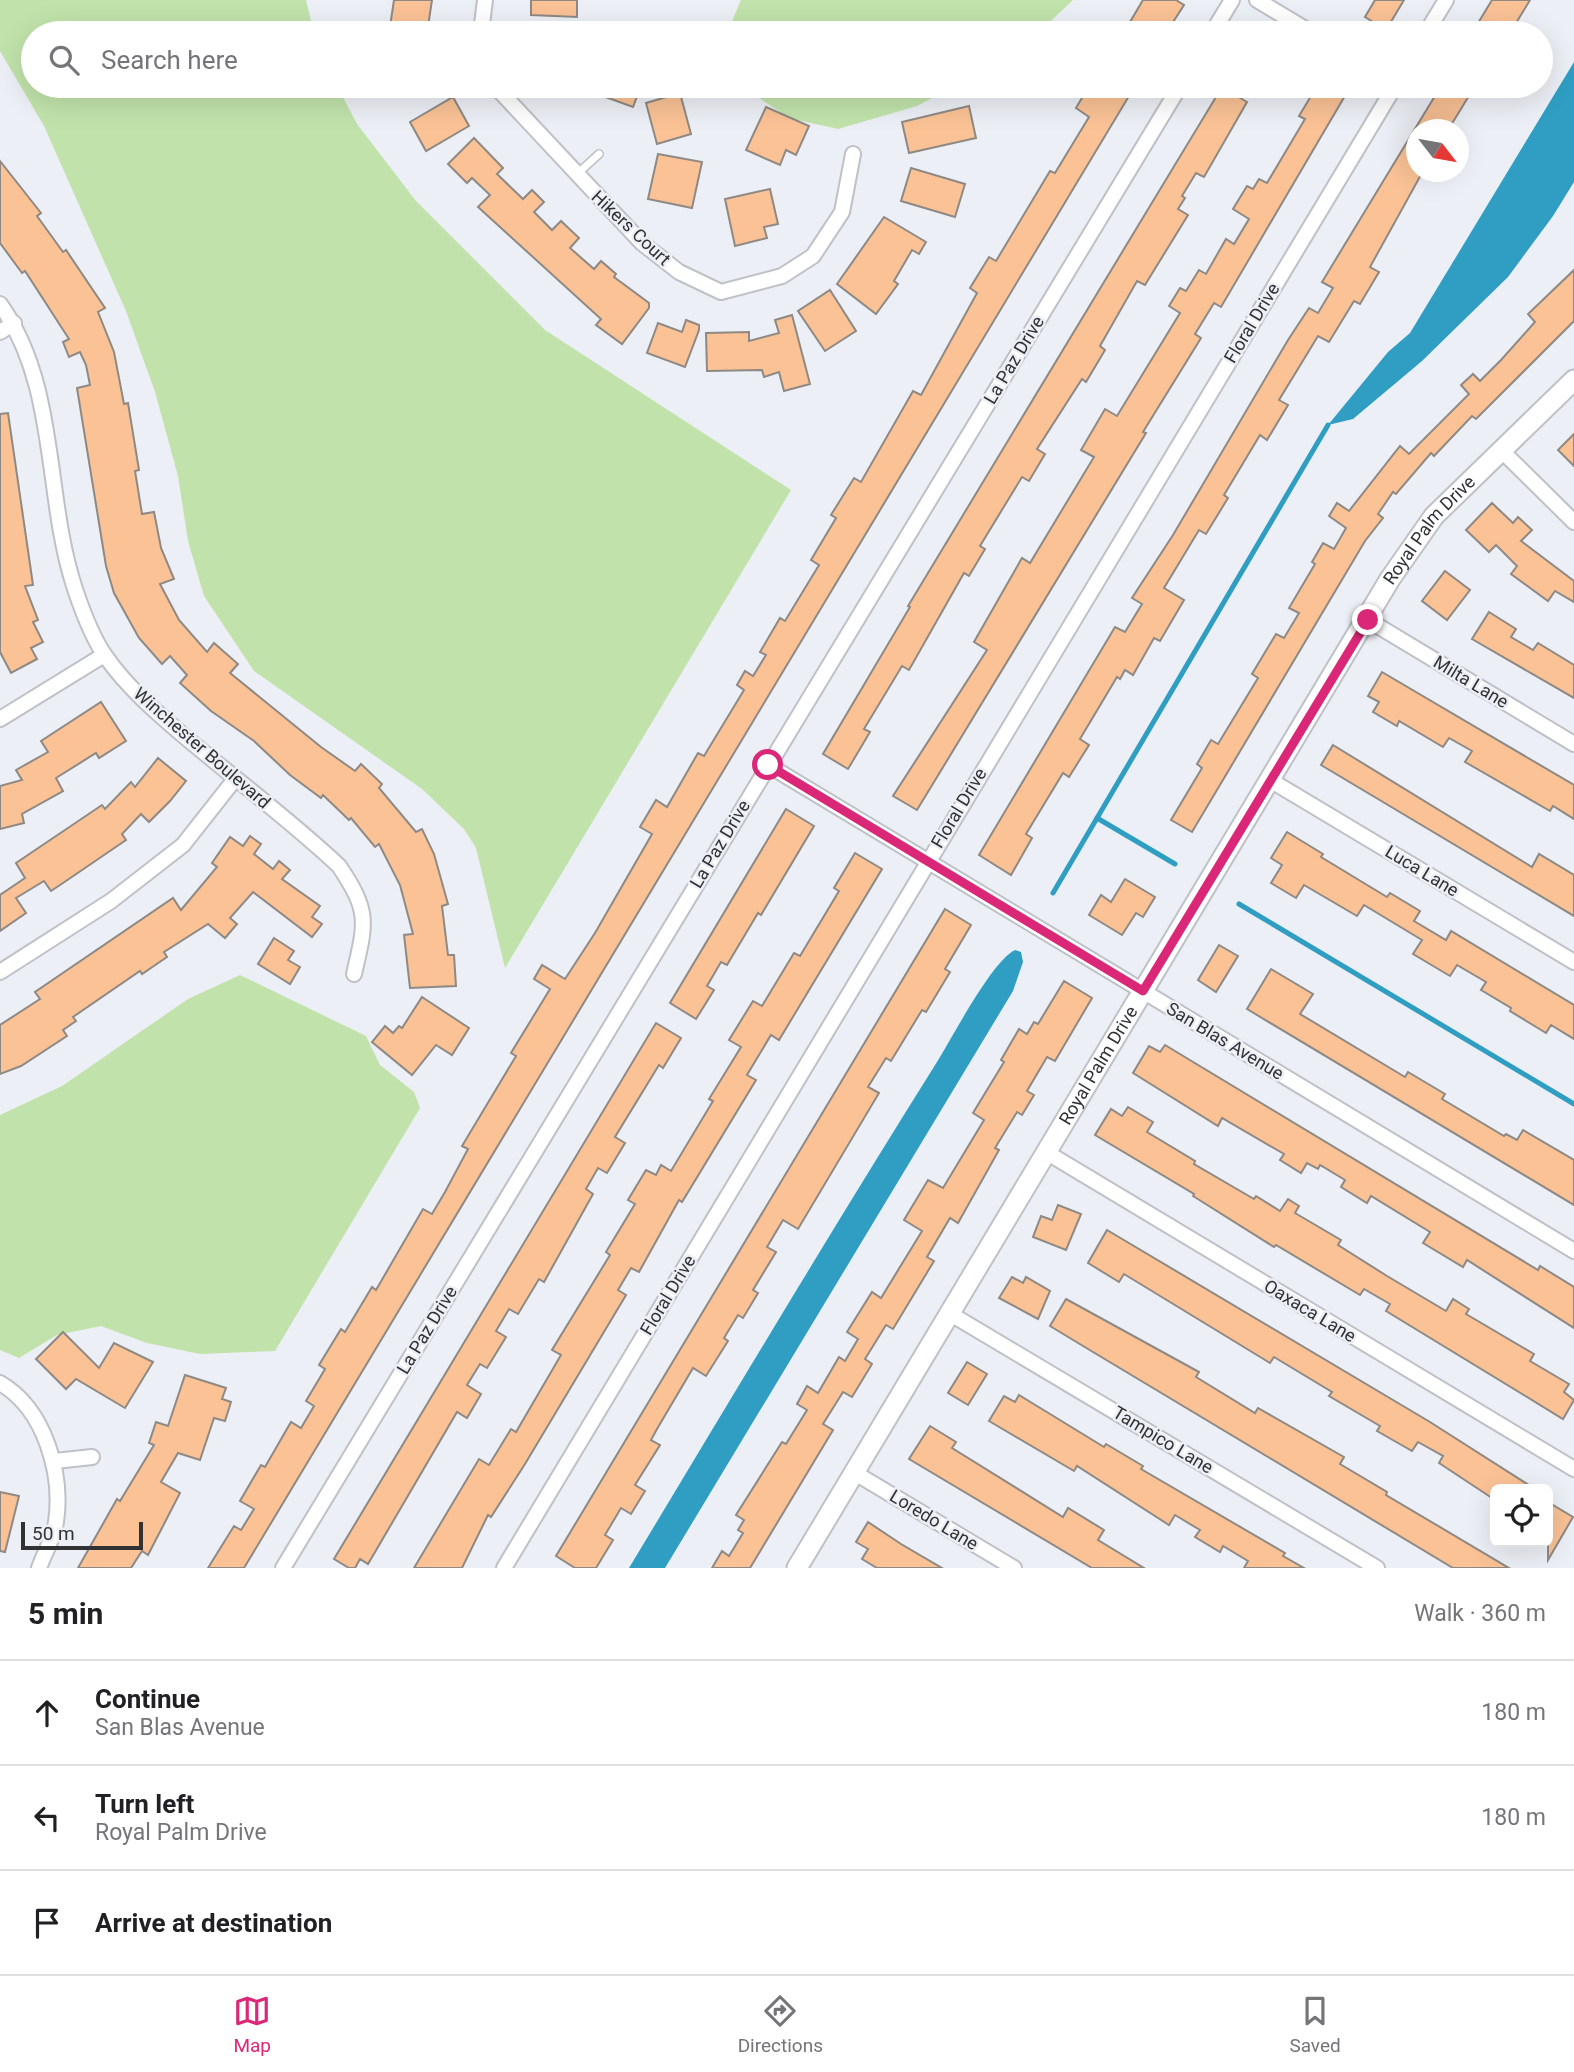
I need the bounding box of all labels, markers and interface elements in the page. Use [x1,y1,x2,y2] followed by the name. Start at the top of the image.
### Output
[21,21,1553,98] search box
[45,41,83,79] icon: search
[101,45,238,75] text: Search here
[1406,119,1469,182] north arrow
[588,186,675,269] street label: Hikers Court
[1220,279,1284,366] street label: Floral Drive
[979,312,1048,408] street label: La Paz Drive
[1378,471,1479,588] street label: Royal Palm Drive
[1352,604,1383,635] route end
[1430,651,1512,712] street label: Milta Lane
[130,683,275,813] street label: Winchester Boulevard
[752,749,783,780] route start
[927,764,991,851] street label: Floral Drive
[685,796,754,892] street label: La Paz Drive
[1382,840,1463,901] street label: Luca Lane
[1163,997,1288,1084] street label: San Blas Avenue
[1054,1002,1141,1128] street label: Royal Palm Drive
[636,1251,700,1338] street label: Floral Drive
[1260,1275,1360,1346] street label: Oaxaca Lane
[392,1282,461,1378] street label: La Paz Drive
[1109,1401,1217,1478] street label: Tampico Lane
[1490,1484,1553,1547] map controls
[1490,1484,1553,1547] button: locate
[886,1485,982,1554] street label: Loredo Lane
[21,1519,144,1551] scale bar
[32,1522,75,1545] text: 50 m
[28,1596,103,1631] text: 5 min
[1414,1600,1546,1627] text: Walk · 360 m
[95,1684,200,1714] text: Continue
[28,1694,66,1732] icon: ahead
[1481,1699,1546,1726] text: 180 m
[95,1714,265,1741] text: San Blas Avenue
[95,1789,194,1819] text: Turn left
[28,1799,66,1837] icon: left
[1481,1804,1546,1831] text: 180 m
[95,1819,267,1846] text: Royal Palm Drive
[28,1904,66,1942] icon: arrive
[95,1908,332,1938] text: Arrive at destination
[233,1992,271,2057] tab: Map
[738,1992,823,2057] tab: Directions
[1289,1992,1341,2057] tab: Saved

